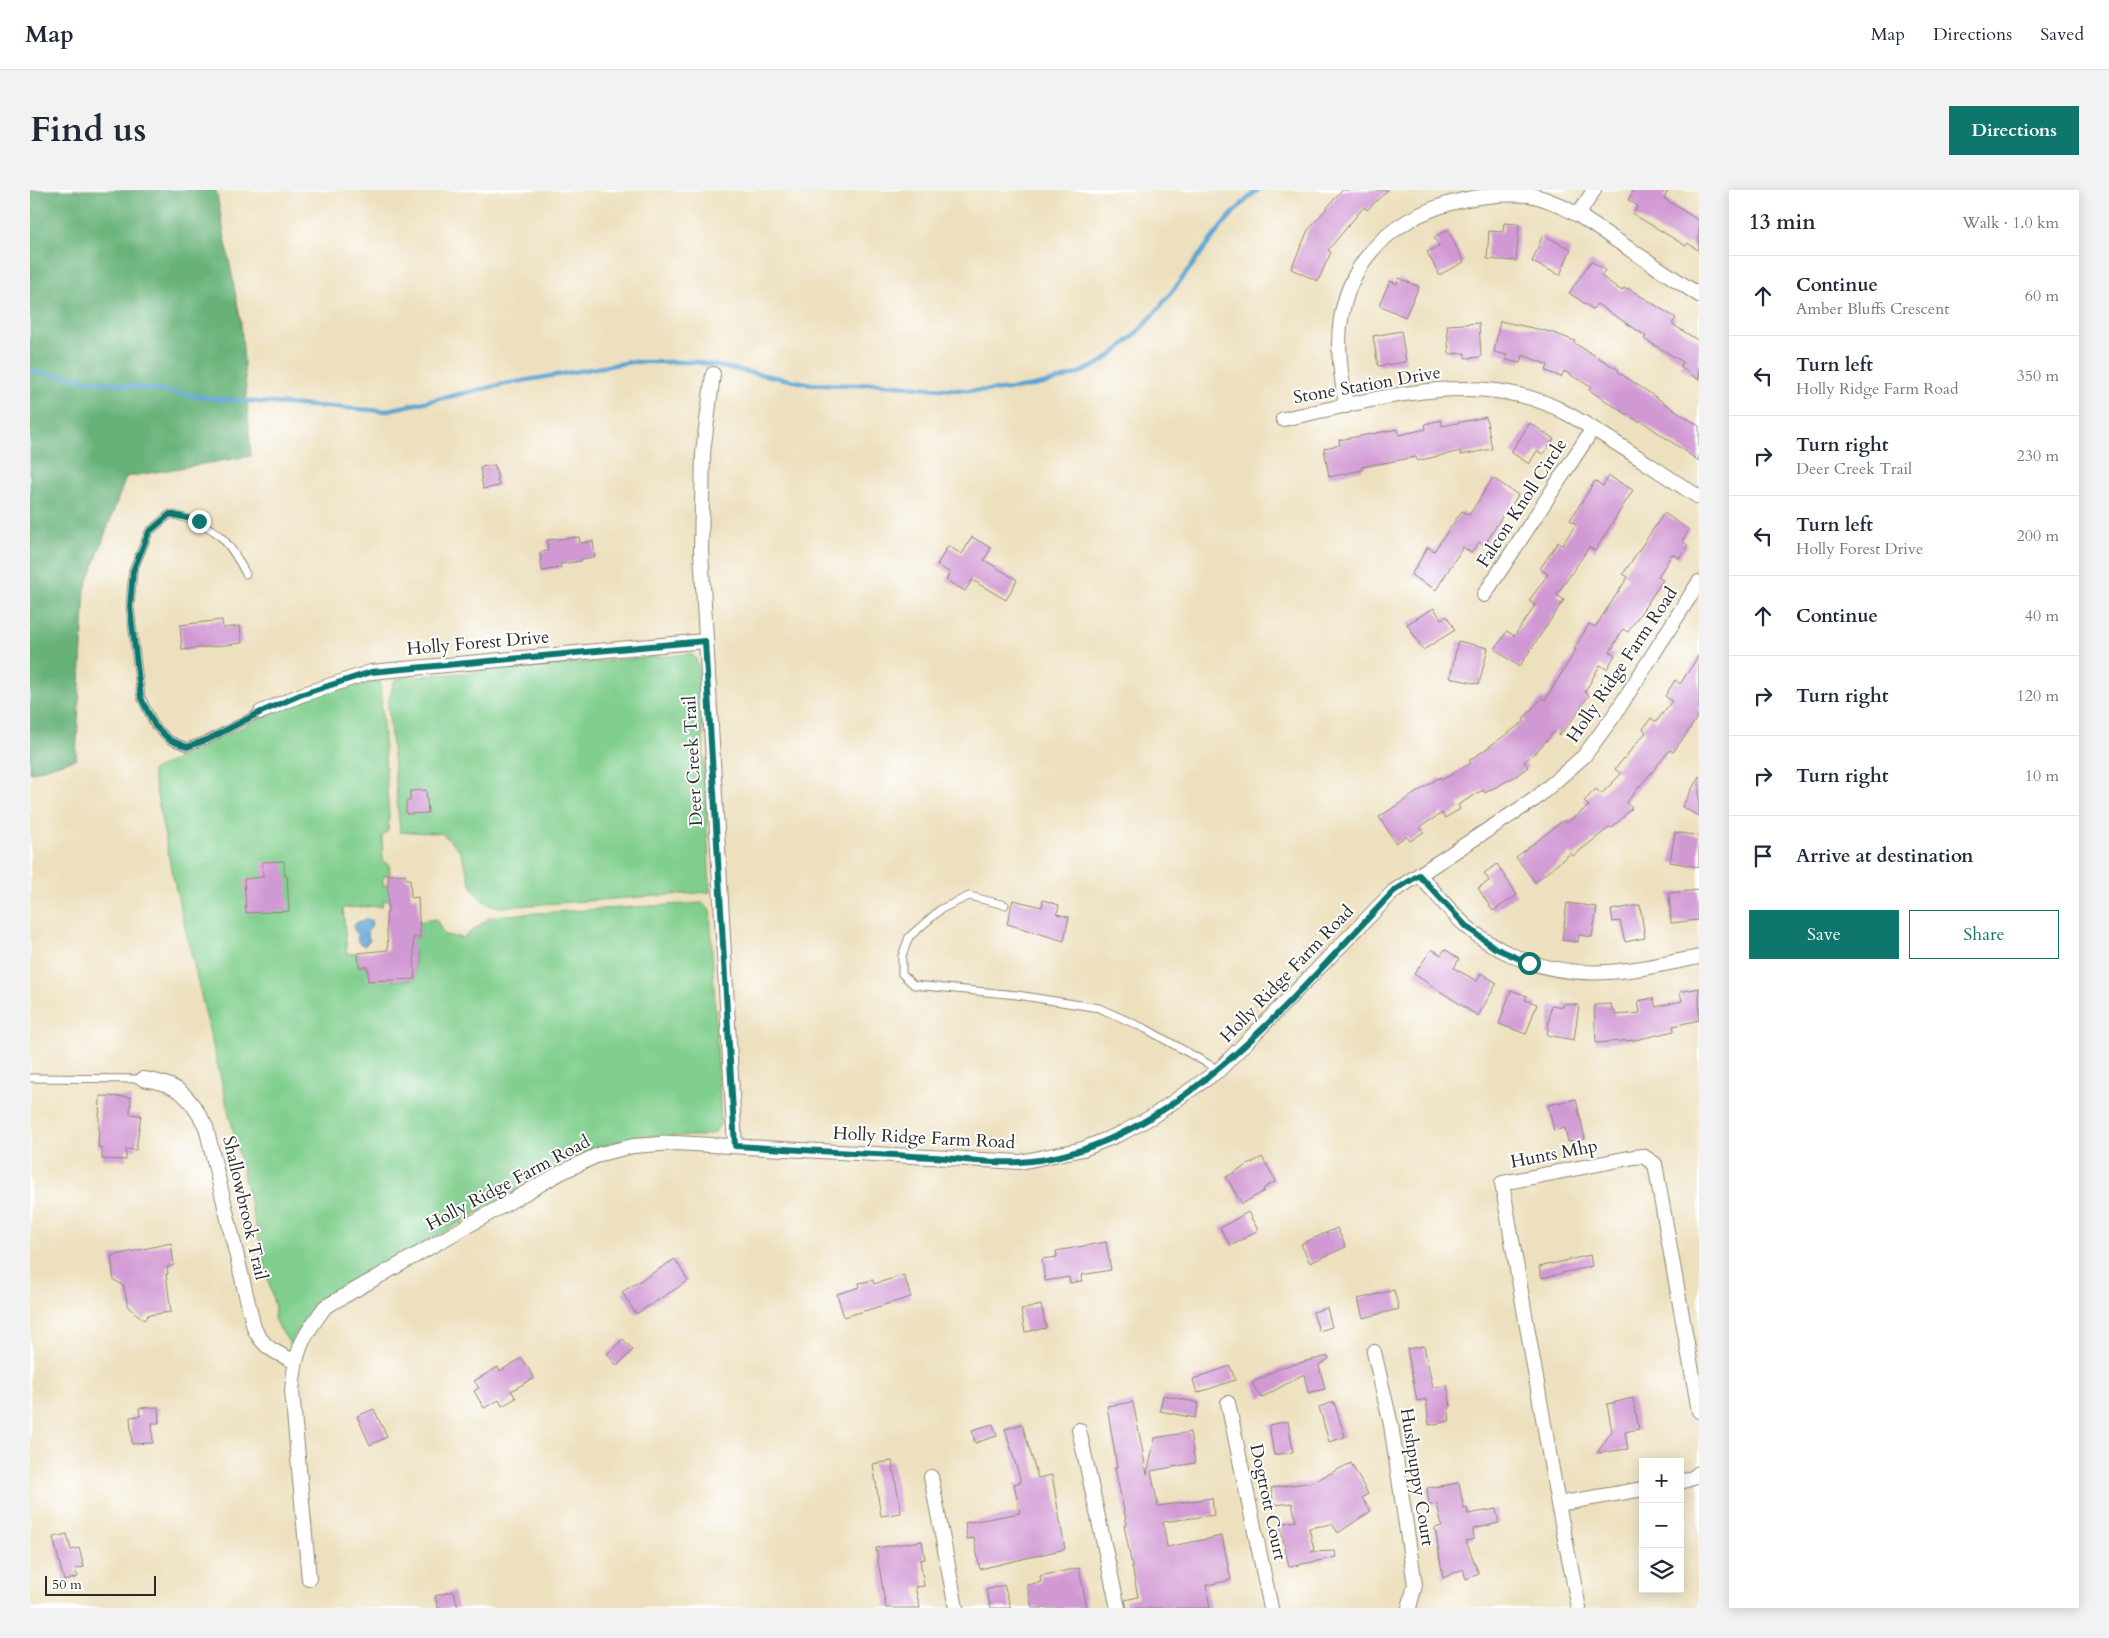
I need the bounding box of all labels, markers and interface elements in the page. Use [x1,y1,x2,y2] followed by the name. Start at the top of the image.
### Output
[25,18,74,51] text: Map
[1871,22,1905,47] text: Map
[1933,22,2012,47] text: Directions
[2040,22,2084,47] text: Saved
[30,106,146,154] text: Find us
[1949,106,2079,155] button: Directions
[1749,208,1816,237] text: 13 min
[1962,212,2059,234] text: Walk · 1.0 km
[1796,272,1878,298] text: Continue
[1749,282,1777,310] icon: ahead
[2025,285,2059,307] text: 60 m
[1796,298,1949,320] text: Amber Bluffs Crescent
[1796,352,1873,378] text: Turn left
[1291,360,1443,410] street label: Stone Station Drive
[1749,362,1777,390] icon: left
[2017,365,2059,387] text: 350 m
[1796,378,1958,400] text: Holly Ridge Farm Road
[1796,432,1888,458] text: Turn right
[1471,434,1573,572] street label: Falcon Knoll Circle
[1749,442,1777,470] icon: right
[2017,445,2059,467] text: 230 m
[1796,458,1912,480] text: Deer Creek Trail
[188,510,211,533] route end
[1796,512,1873,538] text: Turn left
[1749,522,1777,550] icon: left
[2017,525,2059,547] text: 200 m
[1796,538,1923,560] text: Holly Forest Drive
[1561,582,1684,748] street label: Holly Ridge Farm Road
[1749,602,1777,630] icon: ahead
[1796,603,1878,629] text: Continue
[2025,605,2059,627] text: 40 m
[406,624,550,662] street label: Holly Forest Drive
[1749,682,1777,710] icon: right
[1796,683,1888,709] text: Turn right
[2017,685,2059,707] text: 120 m
[677,695,709,827] street label: Deer Creek Trail
[1749,762,1777,790] icon: right
[1796,763,1888,789] text: Turn right
[2025,765,2059,787] text: 10 m
[1749,842,1777,870] icon: arrive
[1796,843,1973,869] text: Arrive at destination
[1215,899,1360,1048] street label: Holly Ridge Farm Road
[1749,910,1899,959] button: Save
[1909,910,2059,959] button: Share
[1518,952,1541,975] route start
[832,1121,1016,1155] street label: Holly Ridge Farm Road
[421,1129,595,1237] street label: Holly Ridge Farm Road
[216,1133,274,1283] street label: Shallowbrook Trail
[1508,1133,1600,1175] street label: Hunts Mhp
[1394,1406,1440,1548] street label: Hushpuppy Court
[1243,1442,1293,1563] street label: Dogtrott Court
[1639,1458,1684,1593] map controls
[1639,1458,1684,1503] button: +
[1639,1503,1684,1548] button: −
[1639,1548,1684,1593] button: layers
[45,1573,156,1596] scale bar
[52,1575,82,1594] text: 50 m

